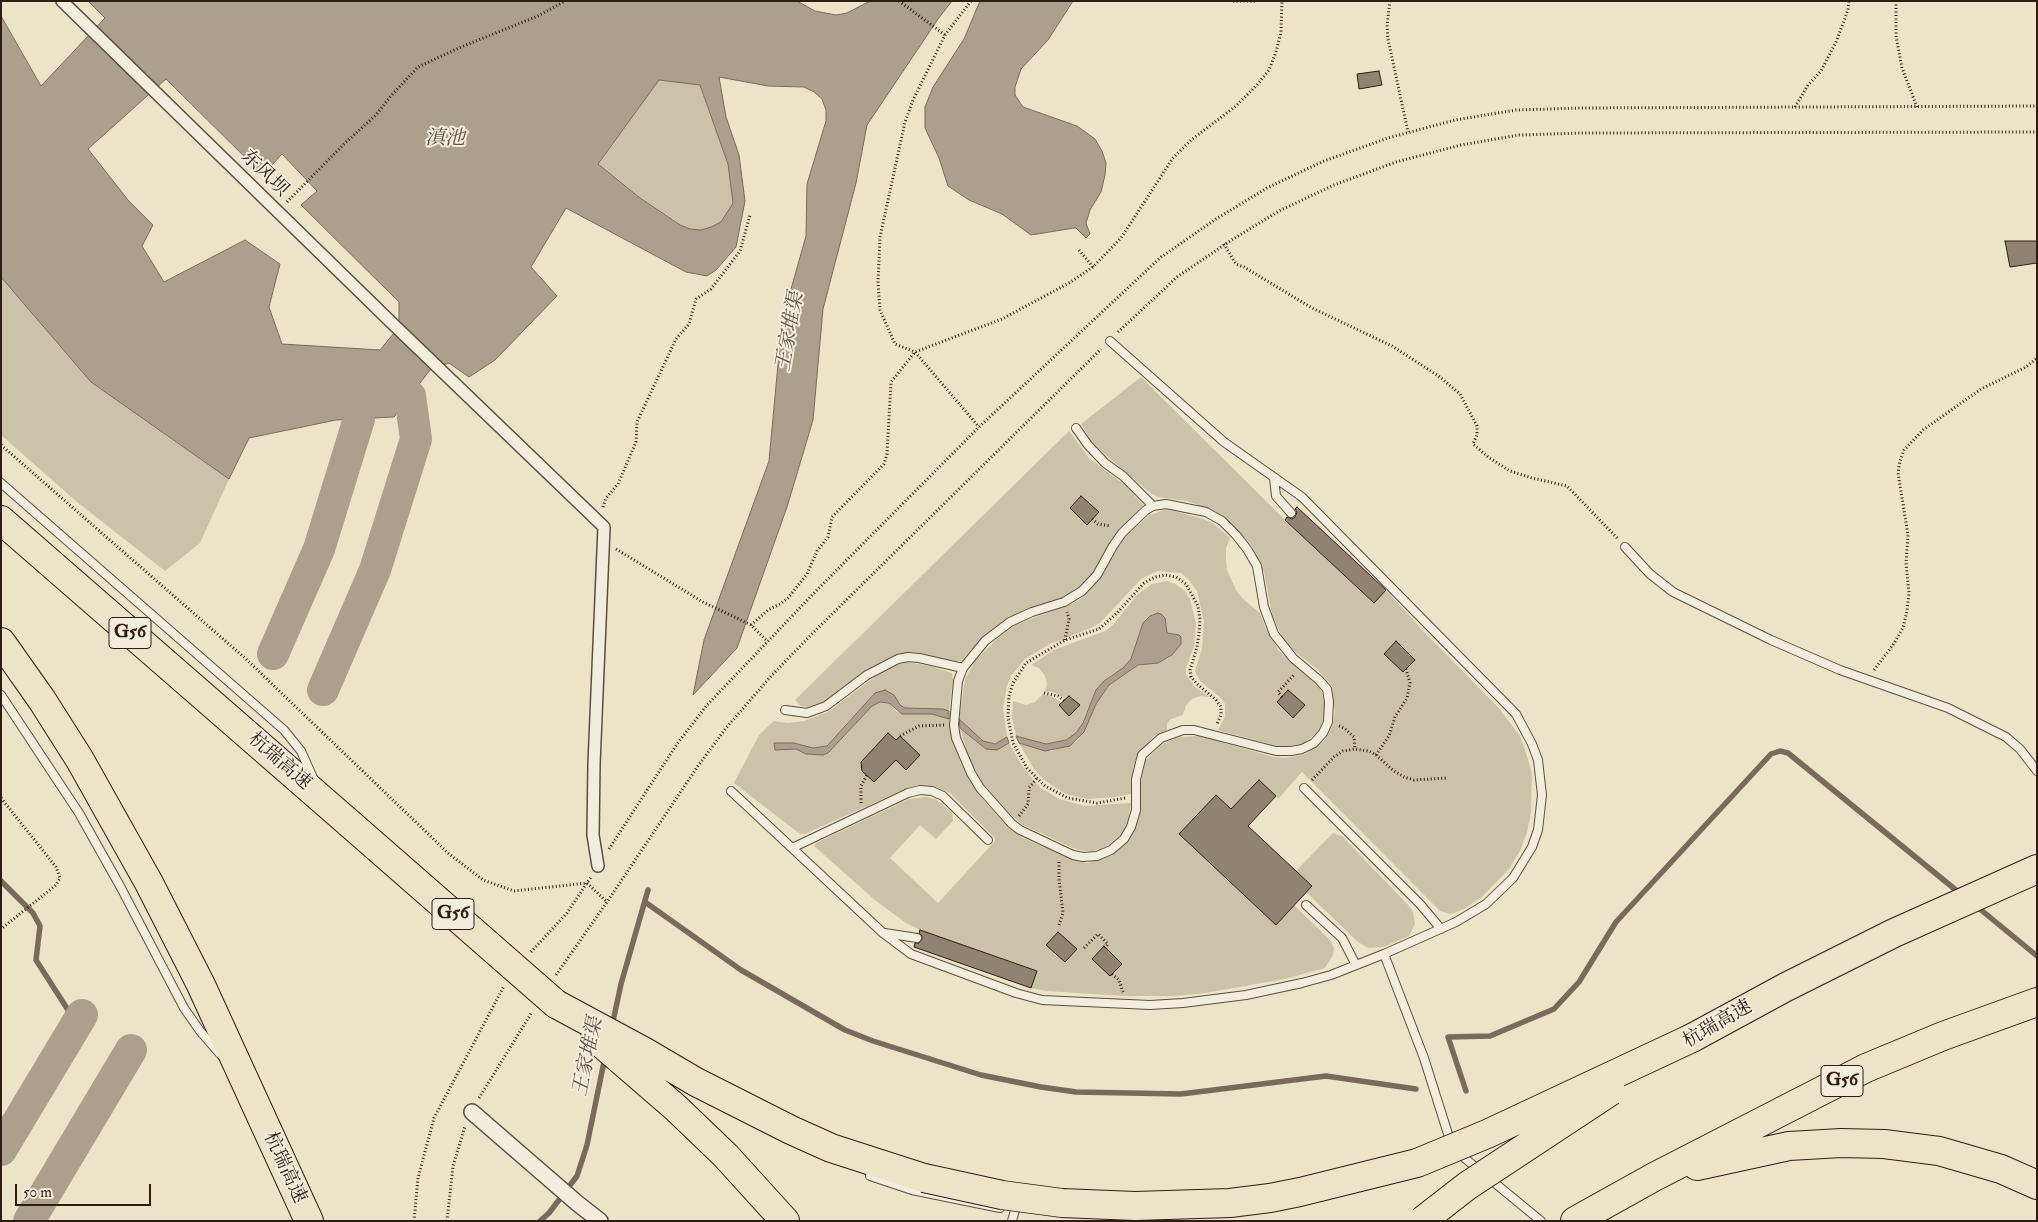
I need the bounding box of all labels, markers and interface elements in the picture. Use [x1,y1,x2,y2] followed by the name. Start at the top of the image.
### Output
[425,128,465,152] water label: 滇池
[236,146,292,202] street label: 东风坝
[772,291,810,373] water label: 王家堆渠
[109,618,151,648] road number: G56
[243,728,315,796] street label: 杭瑞高速
[432,899,474,930] road number: G56
[1679,996,1757,1054] street label: 杭瑞高速
[569,1015,609,1099] water label: 王家堆渠
[1821,1066,1863,1096] road number: G56
[258,1129,310,1207] street label: 杭瑞高速
[18,1174,154,1206] scale bar
[23,1183,52,1202] text: 50 m

